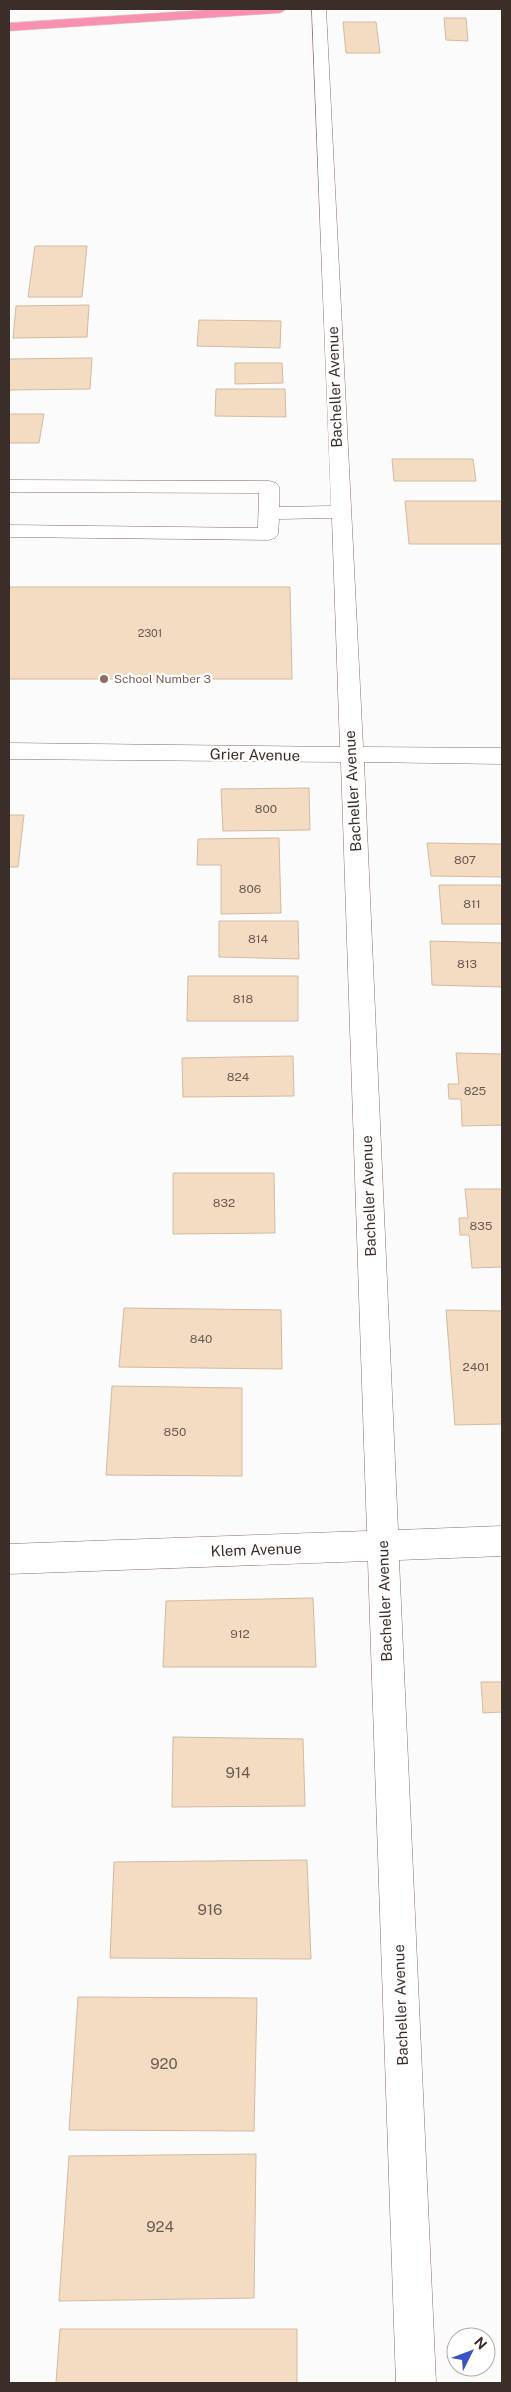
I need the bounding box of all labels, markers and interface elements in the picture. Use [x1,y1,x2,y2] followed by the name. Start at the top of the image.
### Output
[324,326,345,448] street label: Bacheller Avenue
[138,627,162,639] house number: 2301
[114,672,211,686] place label: School Number 3
[98,673,110,685] marker: School Number 3
[341,730,364,852] street label: Bacheller Avenue
[210,745,300,764] street label: Grier Avenue
[255,802,277,816] house number: 800
[454,853,476,867] house number: 807
[239,882,261,896] house number: 806
[463,897,481,911] house number: 811
[248,932,269,946] house number: 814
[457,957,477,971] house number: 813
[233,992,253,1006] house number: 818
[227,1070,250,1084] house number: 824
[464,1084,487,1098] house number: 825
[358,1135,379,1257] street label: Bacheller Avenue
[213,1196,235,1210] house number: 832
[470,1219,493,1233] house number: 835
[190,1332,212,1346] house number: 840
[463,1360,489,1374] house number: 2401
[164,1425,186,1439] house number: 850
[210,1539,302,1560] street label: Klem Avenue
[374,1540,395,1662] street label: Bacheller Avenue
[230,1627,250,1641] house number: 912
[226,1764,250,1781] house number: 914
[198,1901,222,1918] house number: 916
[390,1944,411,2066] street label: Bacheller Avenue
[150,2055,178,2072] house number: 920
[146,2218,174,2235] house number: 924
[446,2327,496,2377] north arrow
[471,2334,490,2353] text: N

